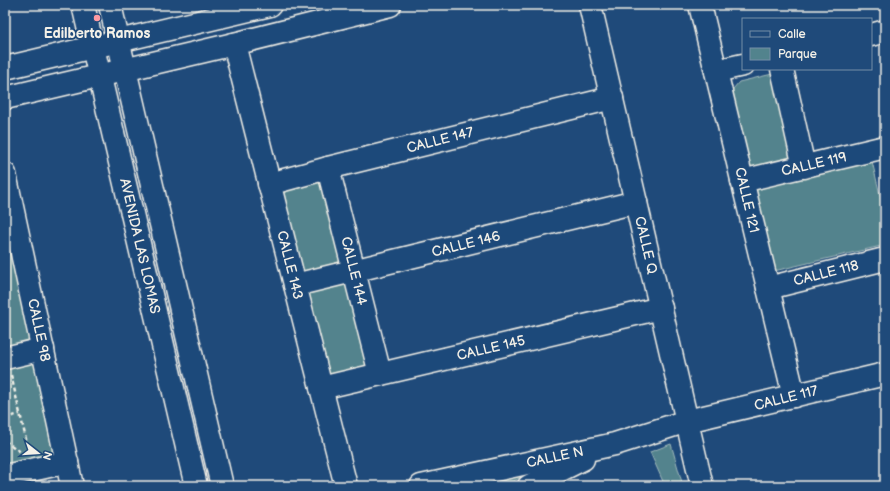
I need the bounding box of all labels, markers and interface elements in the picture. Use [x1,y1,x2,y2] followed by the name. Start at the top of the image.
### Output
[92,13,102,23] marker: Edilberto Ramos
[742,18,872,70] legend
[44,25,150,42] place label: Edilberto Ramos
[778,27,806,42] text: Calle
[778,47,817,62] text: Parque
[405,123,475,157] street label: CALLE 147
[780,148,848,180] street label: CALLE 119
[731,166,763,234] street label: CALLE 121
[116,177,164,315] street label: AVENIDA LAS LOMAS
[631,215,661,276] street label: CALLE Q
[430,227,503,261] street label: CALLE 146
[273,229,307,301] street label: CALLE 143
[337,235,371,308] street label: CALLE 144
[792,257,860,289] street label: CALLE 118
[24,297,54,363] street label: CALLE 98
[455,332,527,364] street label: CALLE 145
[752,382,820,414] street label: CALLE 117
[18,433,58,473] north arrow
[525,443,585,471] street label: CALLE N
[40,450,55,462] text: N

